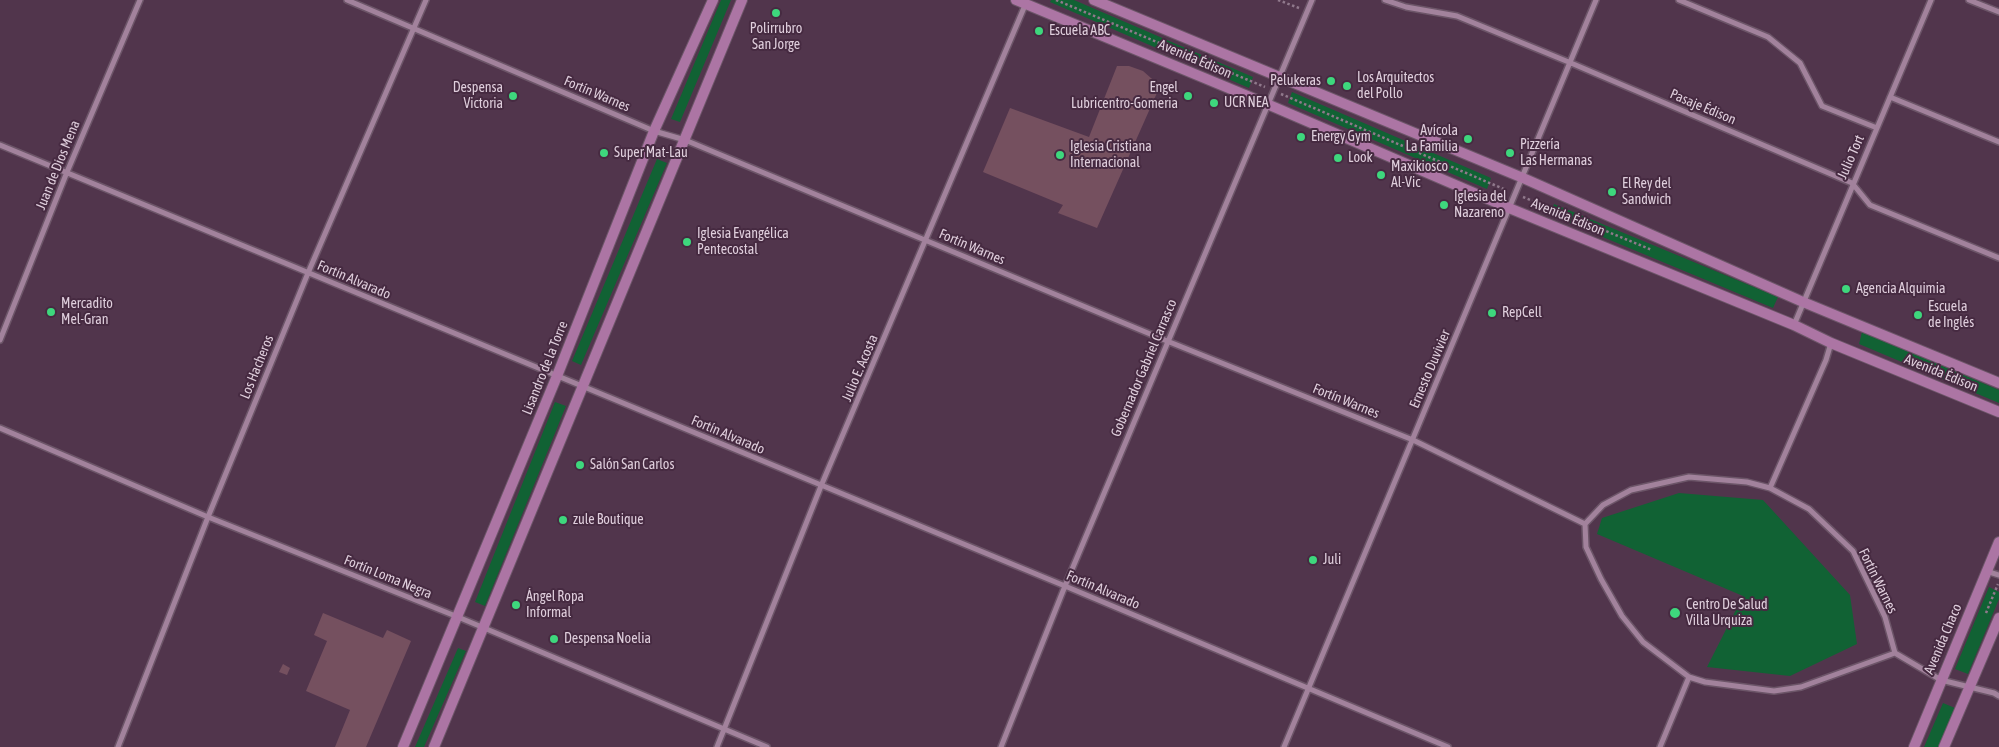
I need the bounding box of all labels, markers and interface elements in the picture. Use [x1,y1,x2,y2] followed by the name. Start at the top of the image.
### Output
[770,7,782,19] marker: Polirrubro San Jorge
[750,21,802,54] place label: Polirrubro San Jorge
[1049,23,1110,39] place label: Escuela ABC
[1033,25,1045,37] marker: Escuela ABC
[1156,36,1234,82] street label: Avenida Édison
[1357,70,1434,102] place label: Los Arquitectos del Pollo
[561,73,633,115] street label: Fortín Warnes
[1270,73,1321,89] place label: Pelukeras
[1325,75,1337,87] marker: Pelukeras
[453,80,503,112] place label: Despensa Victoria
[1071,80,1178,112] place label: Engel Lubricentro-Gomeria
[1341,80,1353,92] marker: Los Arquitectos del Pollo
[1667,86,1739,128] street label: Pasaje Édison
[507,90,519,102] marker: Despensa Victoria
[1182,90,1194,102] marker: Engel Lubricentro-Gomeria
[1224,95,1269,111] place label: UCR NEA
[1208,97,1220,109] marker: UCR NEA
[32,118,84,212] street label: Juan de Dios Mena
[1406,123,1458,156] place label: Avícola La Familia
[1311,129,1371,145] place label: Energy Gym
[1295,131,1307,143] marker: Energy Gym
[1834,132,1868,182] street label: Julio Tort
[1462,133,1474,145] marker: Avícola La Familia
[1520,137,1592,170] place label: Pizzería Las Hermanas
[1070,139,1152,172] place label: Iglesia Cristiana Internacional
[614,145,688,161] place label: Super Mat-Lau
[598,147,610,159] marker: Super Mat-Lau
[1504,147,1516,159] marker: Pizzería Las Hermanas
[1054,149,1066,161] marker: Iglesia Cristiana Internacional
[1348,150,1373,166] place label: Look
[1332,152,1344,164] marker: Look
[1391,159,1448,192] place label: Maxikiosco Al-Vic
[1375,169,1387,181] marker: Maxikiosco Al-Vic
[1622,176,1671,208] place label: El Rey del Sandwich
[1606,186,1618,198] marker: El Rey del Sandwich
[1454,189,1507,222] place label: Iglesia del Nazareno
[1529,195,1607,239] street label: Avenida Édison
[1438,199,1450,211] marker: Iglesia del Nazareno
[697,226,789,258] place label: Iglesia Evangélica Pentecostal
[936,226,1008,268] street label: Fortín Warnes
[681,236,693,248] marker: Iglesia Evangélica Pentecostal
[315,257,393,303] street label: Fortín Alvarado
[1856,281,1945,297] place label: Agencia Alquimia
[1840,283,1852,295] marker: Agencia Alquimia
[61,296,113,328] place label: Mercadito Mel-Gran
[1107,297,1181,439] street label: Gobernador Gabriel Carrasco
[1928,299,1974,332] place label: Escuela de Inglés
[1502,305,1542,321] place label: RepCell
[45,306,57,318] marker: Mercadito Mel-Gran
[1486,307,1498,319] marker: RepCell
[1912,309,1924,321] marker: Escuela de Inglés
[519,319,571,417] street label: Lisandro de la Torre
[1406,327,1454,411] street label: Ernesto Duvivier
[838,332,882,404] street label: Julio E. Acosta
[237,333,277,401] street label: Los Hacheros
[1902,351,1980,395] street label: Avenida Édison
[1310,380,1382,422] street label: Fortín Warnes
[689,412,767,458] street label: Fortín Alvarado
[590,457,674,473] place label: Salón San Carlos
[574,459,586,471] marker: Salón San Carlos
[573,512,644,528] place label: zule Boutique
[557,514,569,526] marker: zule Boutique
[1855,546,1901,616] street label: Fortín Warnes
[342,552,434,602] street label: Fortín Loma Negra
[1323,552,1341,568] place label: Juli
[1307,554,1319,566] marker: Juli
[1064,567,1142,613] street label: Fortín Alvarado
[526,589,584,622] place label: Ángel Ropa Informal
[1686,597,1768,630] place label: Centro De Salud Villa Urquiza
[510,599,522,611] marker: Ángel Ropa Informal
[1921,601,1965,677] street label: Avenida Chaco
[1668,606,1682,620] marker: Centro De Salud Villa Urquiza
[564,631,651,647] place label: Despensa Noelia
[548,633,560,645] marker: Despensa Noelia

